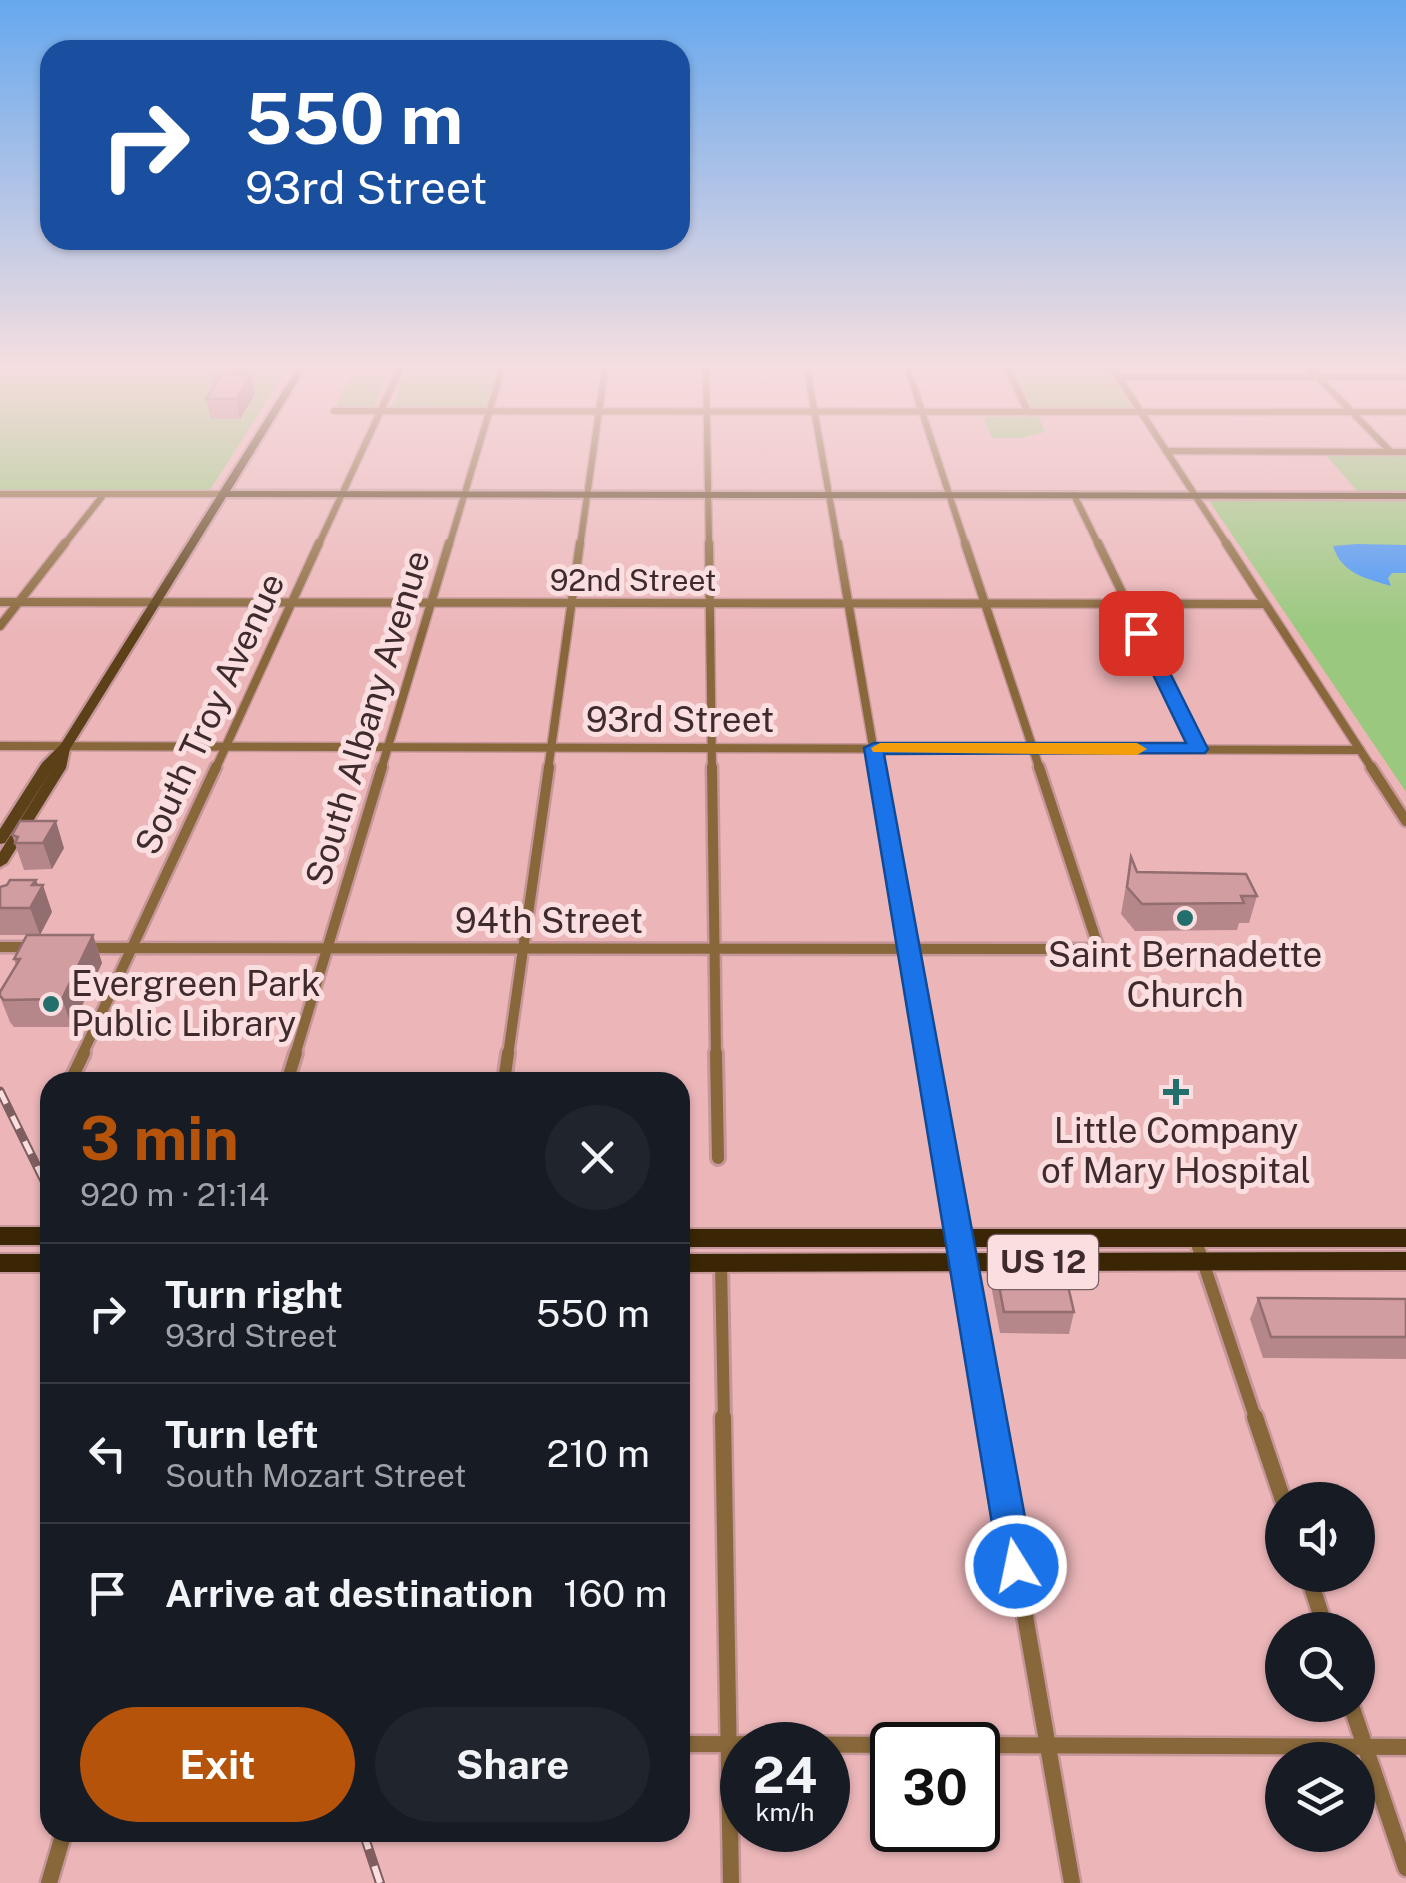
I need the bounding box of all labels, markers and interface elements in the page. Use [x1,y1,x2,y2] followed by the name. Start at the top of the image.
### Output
[245,77,463,160] text: 550 m
[80,80,210,210] icon: right
[245,161,488,214] text: 93rd Street
[297,545,438,890] street label: South Albany Avenue
[550,562,716,598] street label: 92nd Street
[126,567,293,861] street label: South Troy Avenue
[1099,591,1184,676] pin
[1114,606,1169,661] icon: arrive
[586,699,774,740] street label: 93rd Street
[455,900,643,941] street label: 94th Street
[1174,907,1196,929] marker: Saint Bernadette Church
[1048,934,1322,1015] place label: Saint Bernadette Church
[71,963,321,1044] place label: Evergreen Park Public Library
[40,993,62,1015] marker: Evergreen Park Public Library
[1163,1079,1189,1105] marker: Little Company of Mary Hospital
[80,1103,239,1174] text: 3 min
[545,1105,650,1210] button: close
[1041,1110,1311,1191] place label: Little Company of Mary Hospital
[80,1176,269,1213] text: 920 m · 21:14
[988,1235,1098,1289] road number: US 12
[165,1272,343,1317] text: Turn right
[80,1286,135,1341] icon: right
[536,1291,650,1336] text: 550 m
[165,1317,338,1354] text: 93rd Street
[165,1412,319,1457] text: Turn left
[80,1426,135,1481] icon: left
[547,1431,650,1476] text: 210 m
[165,1457,467,1494] text: South Mozart Street
[1265,1482,1375,1852] map controls
[1265,1482,1375,1592] button: sound
[964,1514,1068,1618] position arrow
[80,1566,135,1621] icon: arrive
[165,1571,533,1616] text: Arrive at destination
[563,1571,667,1616] text: 160 m
[1265,1612,1375,1722] button: search
[80,1707,355,1822] button: Exit
[375,1707,650,1822] button: Share
[870,1722,1000,1852] speed limit sign: 30
[1265,1742,1375,1852] button: layers
[753,1745,817,1804] text: 24
[756,1797,814,1827] text: km/h

